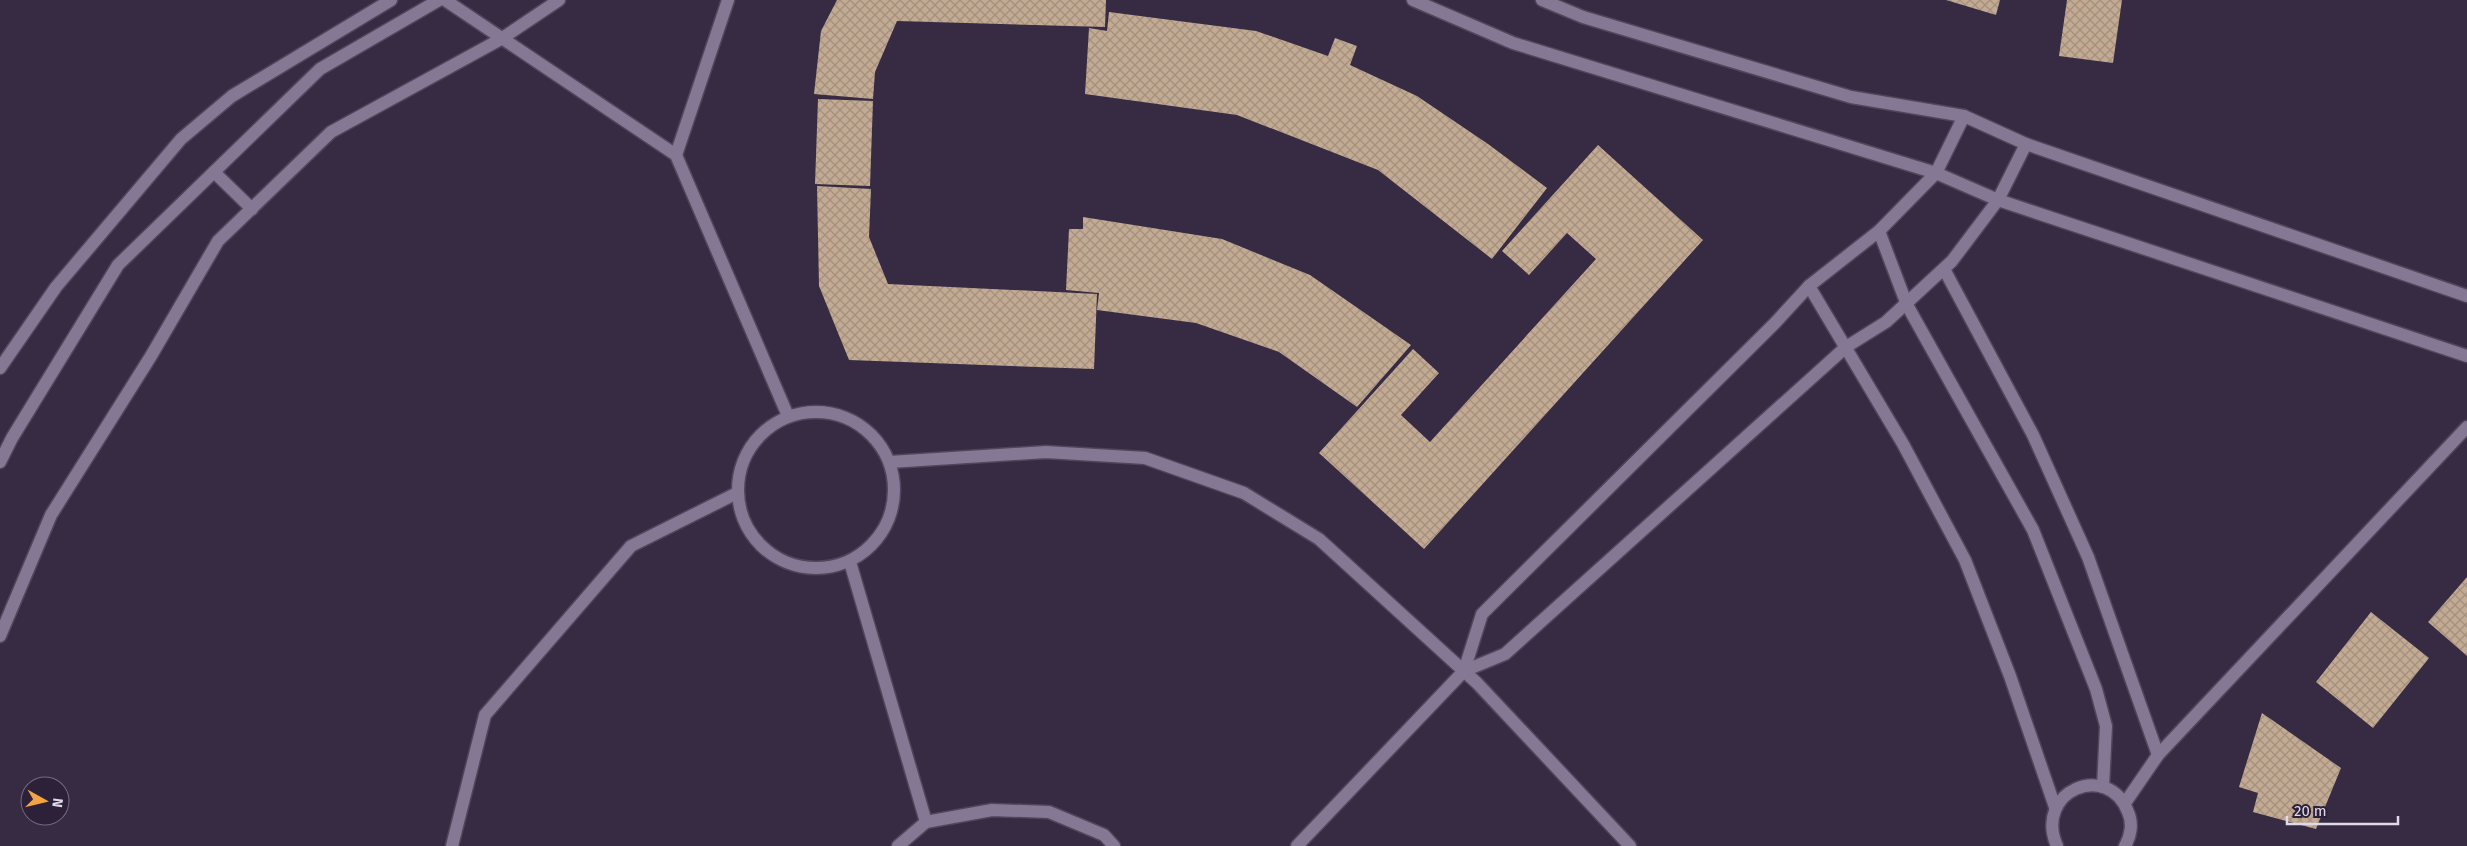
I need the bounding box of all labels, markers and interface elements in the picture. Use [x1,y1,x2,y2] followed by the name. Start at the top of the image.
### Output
[20,776,70,826] north arrow
[2287,794,2398,826] scale bar
[48,797,66,809] text: N
[2294,802,2327,820] text: 20 m

